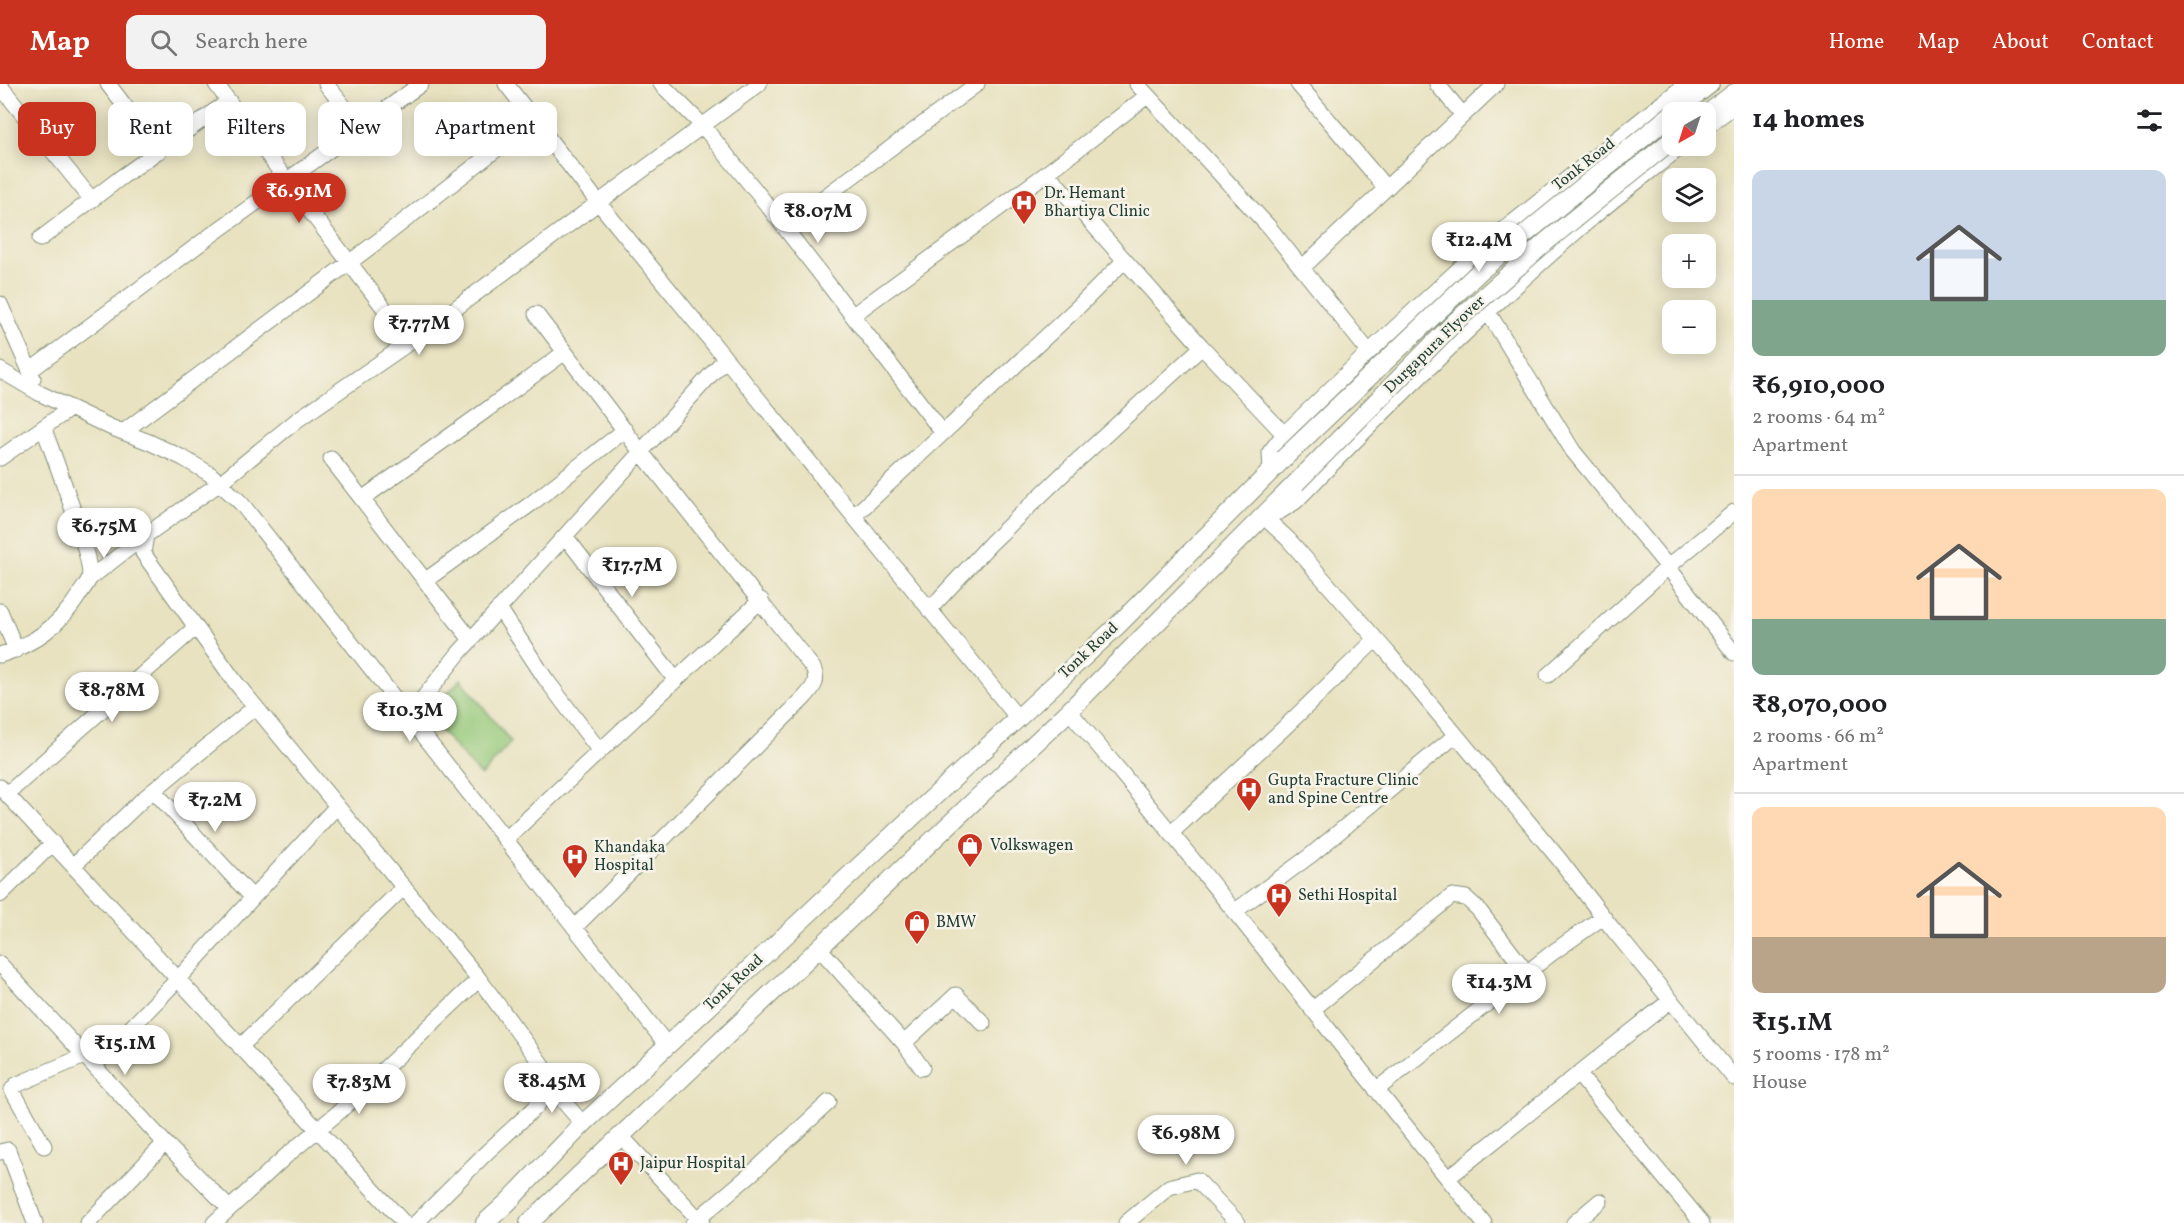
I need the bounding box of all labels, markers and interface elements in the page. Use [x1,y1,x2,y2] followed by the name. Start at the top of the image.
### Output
[126,15,546,69] search box
[30,23,90,62] text: Map
[147,26,180,59] icon: search
[195,27,308,58] text: Search here
[1829,28,1884,57] text: Home
[1917,28,1959,57] text: Map
[1992,28,2049,57] text: About
[2082,28,2154,57] text: Contact
[18,102,96,156] chip: Buy
[108,102,193,156] chip: Rent
[205,102,306,156] chip: Filters
[318,102,402,156] chip: New
[414,102,557,156] chip: Apartment
[1662,102,1716,156] north arrow
[1662,102,1716,354] map controls
[1752,102,1865,138] text: 14 homes
[2133,104,2166,137] icon: filters
[1548,133,1620,197] street label: Tonk Road
[1662,168,1716,222] button: layers
[250,173,348,224] pin: ₹6.91M
[266,178,332,206] text: ₹6.91M
[1044,183,1150,223] place label: Dr. Hemant Bhartiya Clinic
[1009,188,1039,226] hospital icon: Dr. Hemant Bhartiya Clinic
[769,193,867,244] pin: ₹8.07M
[784,198,852,226] text: ₹8.07M
[1905,209,2013,317] icon: home
[1430,222,1528,273] pin: ₹12.4M
[1446,227,1512,255] text: ₹12.4M
[1662,234,1716,288] button: +
[1380,291,1491,399] street label: Durgapura Flyover
[1662,300,1716,354] button: −
[370,305,468,356] pin: ₹7.77M
[388,310,450,338] text: ₹7.77M
[1752,368,1885,404] text: ₹6,910,000
[1752,404,1885,432] text: 2 rooms · 64 m²
[1752,432,1848,460] text: Apartment
[55,508,153,559] pin: ₹6.75M
[71,513,137,541] text: ₹6.75M
[1905,528,2013,636] icon: home
[583,547,681,598] pin: ₹17.7M
[602,552,662,580] text: ₹17.7M
[1054,618,1124,684] street label: Tonk Road
[63,672,161,723] pin: ₹8.78M
[79,677,145,705] text: ₹8.78M
[1752,687,1887,723] text: ₹8,070,000
[361,692,459,743] pin: ₹10.3M
[377,697,443,725] text: ₹10.3M
[1752,723,1884,751] text: 2 rooms · 66 m²
[1752,751,1848,779] text: Apartment
[1268,770,1419,810] place label: Gupta Fracture Clinic and Spine Centre
[1234,775,1264,813] hospital icon: Gupta Fracture Clinic and Spine Centre
[173,782,257,833] pin: ₹7.2M
[188,787,242,815] text: ₹7.2M
[955,831,985,869] shop icon: Volkswagen
[990,835,1074,857] place label: Volkswagen
[594,837,666,877] place label: Khandaka Hospital
[560,842,590,880] hospital icon: Khandaka Hospital
[1905,846,2013,954] icon: home
[1264,881,1294,919] hospital icon: Sethi Hospital
[1298,885,1398,907] place label: Sethi Hospital
[902,908,932,946] shop icon: BMW
[936,912,976,934] place label: BMW
[699,950,769,1016] street label: Tonk Road
[1450,964,1548,1015] pin: ₹14.3M
[1466,969,1532,997] text: ₹14.3M
[1752,1005,1832,1041] text: ₹15.1M
[76,1025,174,1076] pin: ₹15.1M
[94,1030,156,1058] text: ₹15.1M
[1752,1041,1890,1069] text: 5 rooms · 178 m²
[503,1063,601,1114] pin: ₹8.45M
[310,1064,408,1115] pin: ₹7.83M
[518,1068,586,1096] text: ₹8.45M
[327,1069,391,1097] text: ₹7.83M
[1752,1069,1807,1097] text: House
[1137,1115,1235,1166] pin: ₹6.98M
[1151,1120,1221,1148] text: ₹6.98M
[606,1149,636,1187] hospital icon: Jaipur Hospital
[640,1153,746,1175] place label: Jaipur Hospital

